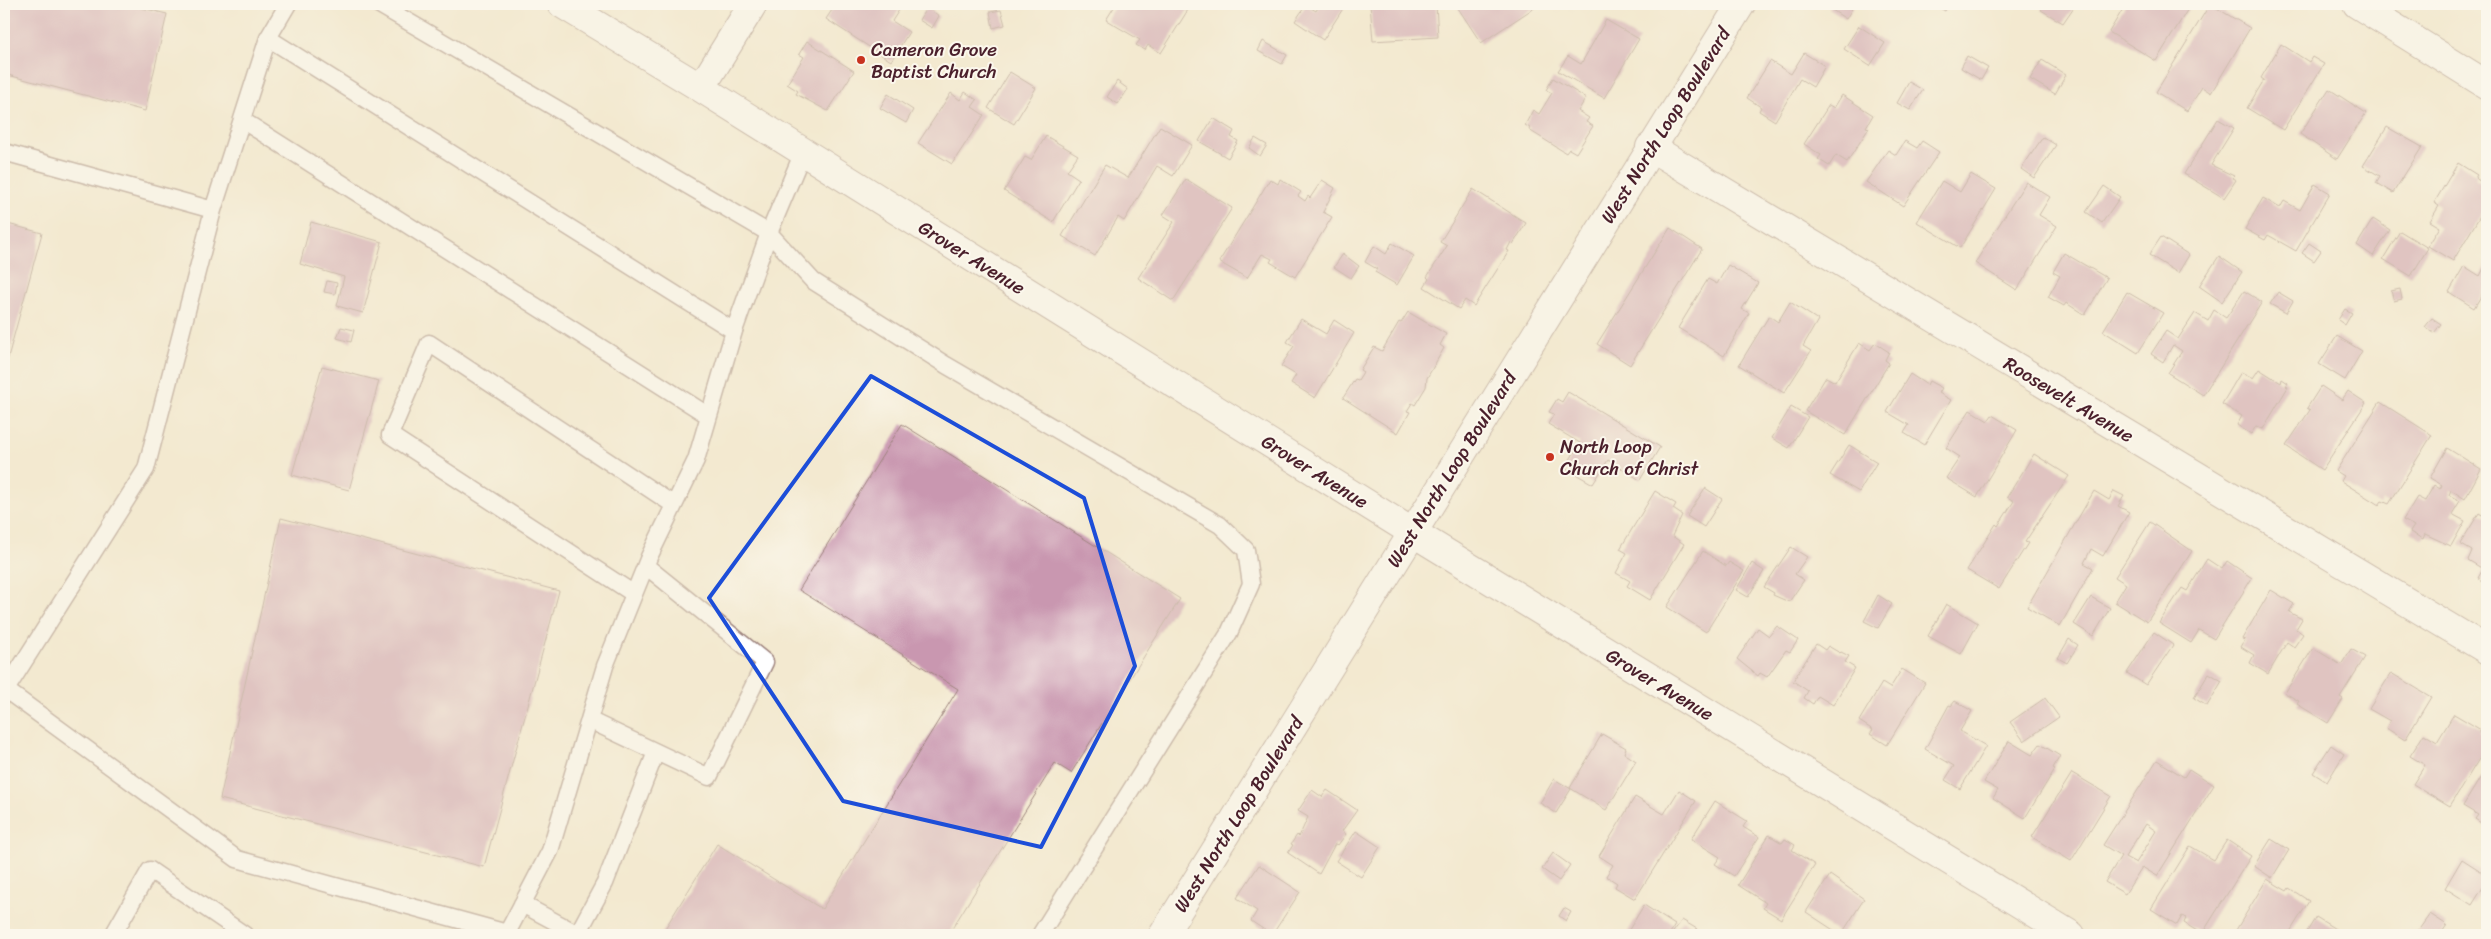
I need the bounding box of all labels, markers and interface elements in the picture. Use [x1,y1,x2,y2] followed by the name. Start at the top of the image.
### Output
[1591,19,1740,230] street label: West North Loop Boulevard
[871,33,997,88] place label: Cameron Grove Baptist Church
[855,54,867,66] marker: Cameron Grove Baptist Church
[912,211,1032,304] street label: Grover Avenue
[1997,347,2141,452] street label: Roosevelt Avenue
[1377,363,1526,574] street label: West North Loop Boulevard
[1255,425,1375,518] street label: Grover Avenue
[1560,430,1700,485] place label: North Loop Church of Christ
[1544,451,1556,463] marker: North Loop Church of Christ
[1599,639,1720,730] street label: Grover Avenue
[1164,708,1313,919] street label: West North Loop Boulevard

